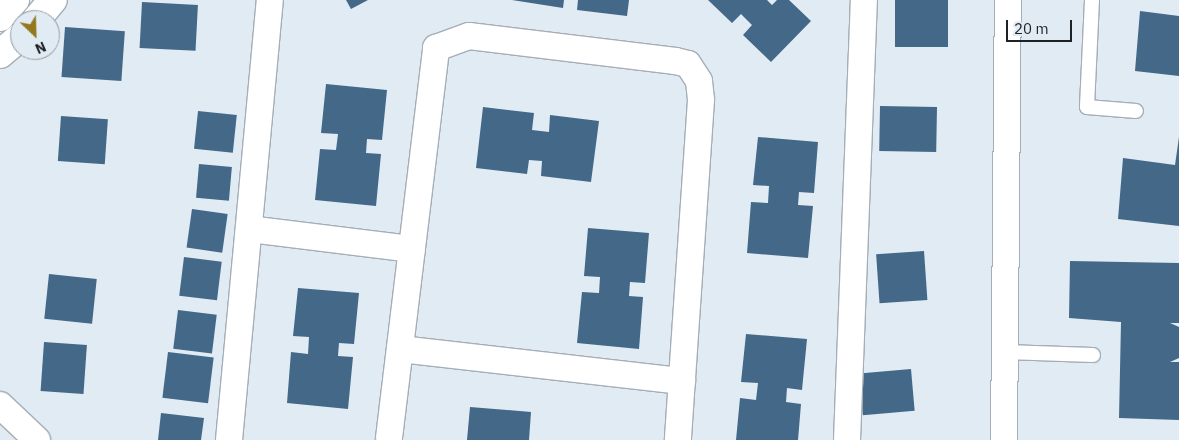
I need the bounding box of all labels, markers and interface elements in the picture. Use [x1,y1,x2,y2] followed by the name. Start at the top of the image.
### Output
[10,10,60,60] north arrow
[1009,10,1075,42] scale bar
[1014,19,1049,38] text: 20 m
[32,38,49,58] text: N

